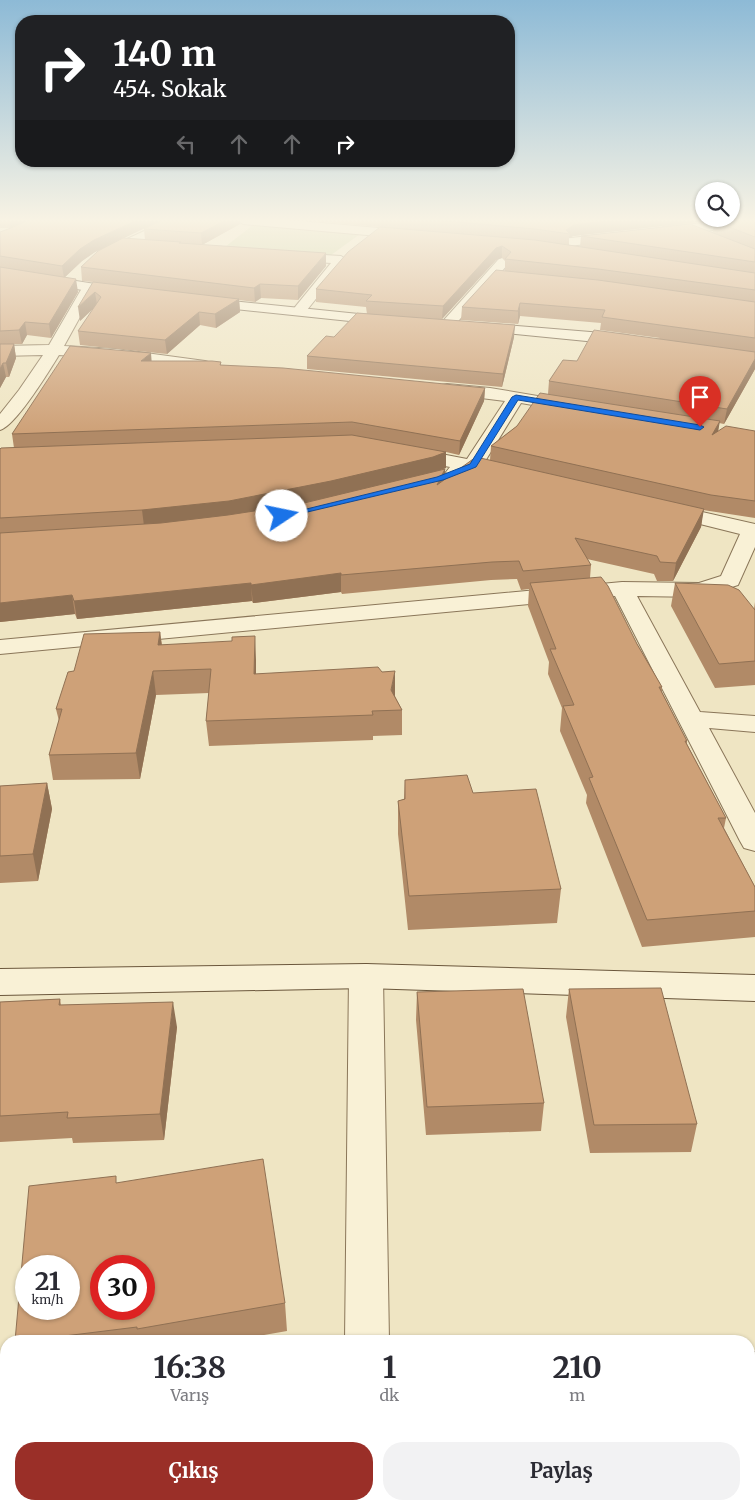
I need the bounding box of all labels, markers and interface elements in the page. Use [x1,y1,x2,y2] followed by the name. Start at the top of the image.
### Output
[113,32,216,76] text: 140 m
[30,35,95,100] icon: right
[113,75,227,103] text: 454. Sokak
[172,130,200,158] icon: left
[225,130,253,158] icon: ahead
[278,130,306,158] icon: ahead
[331,130,359,158] icon: right
[695,182,740,227] map controls
[695,182,740,227] button: search
[679,376,721,427] pin
[686,383,714,411] icon: arrive
[255,489,307,541] position arrow
[90,1255,155,1320] speed limit sign: 30
[35,1265,60,1297] text: 21
[32,1292,63,1307] text: km/h
[153,1348,226,1386] text: 16:38
[382,1348,396,1386] text: 1
[552,1348,602,1386] text: 210
[170,1385,209,1405] text: Varış
[379,1385,399,1405] text: dk
[569,1385,585,1405] text: m
[15,1442,373,1500] button: Çıkış
[383,1442,740,1500] button: Paylaş

